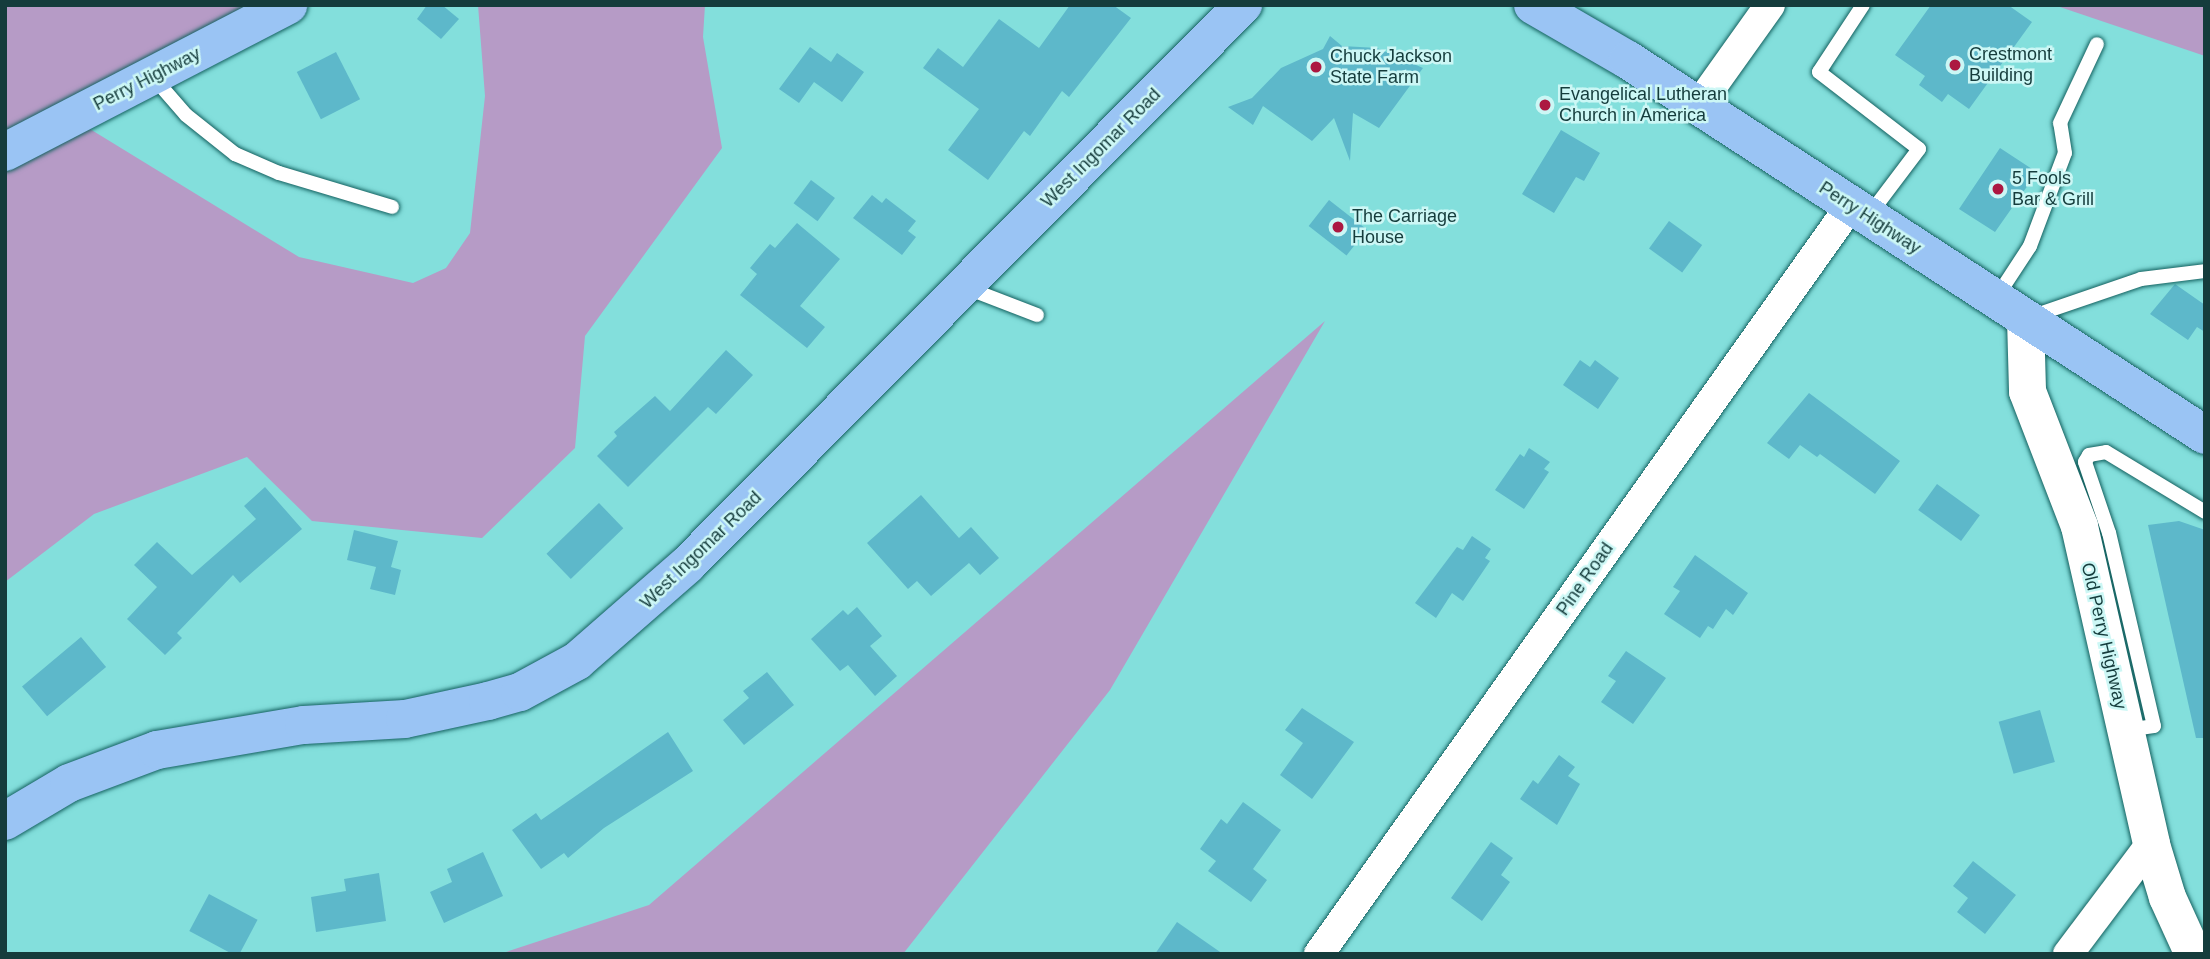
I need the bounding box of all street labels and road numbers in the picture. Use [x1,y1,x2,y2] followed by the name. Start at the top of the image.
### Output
[90,43,204,115] street label: Perry Highway
[1037,84,1165,212] street label: West Ingomar Road
[1815,177,1925,259] street label: Perry Highway
[636,487,766,613] street label: West Ingomar Road
[1552,538,1618,620] street label: Pine Road
[2077,560,2131,712] street label: Old Perry Highway

